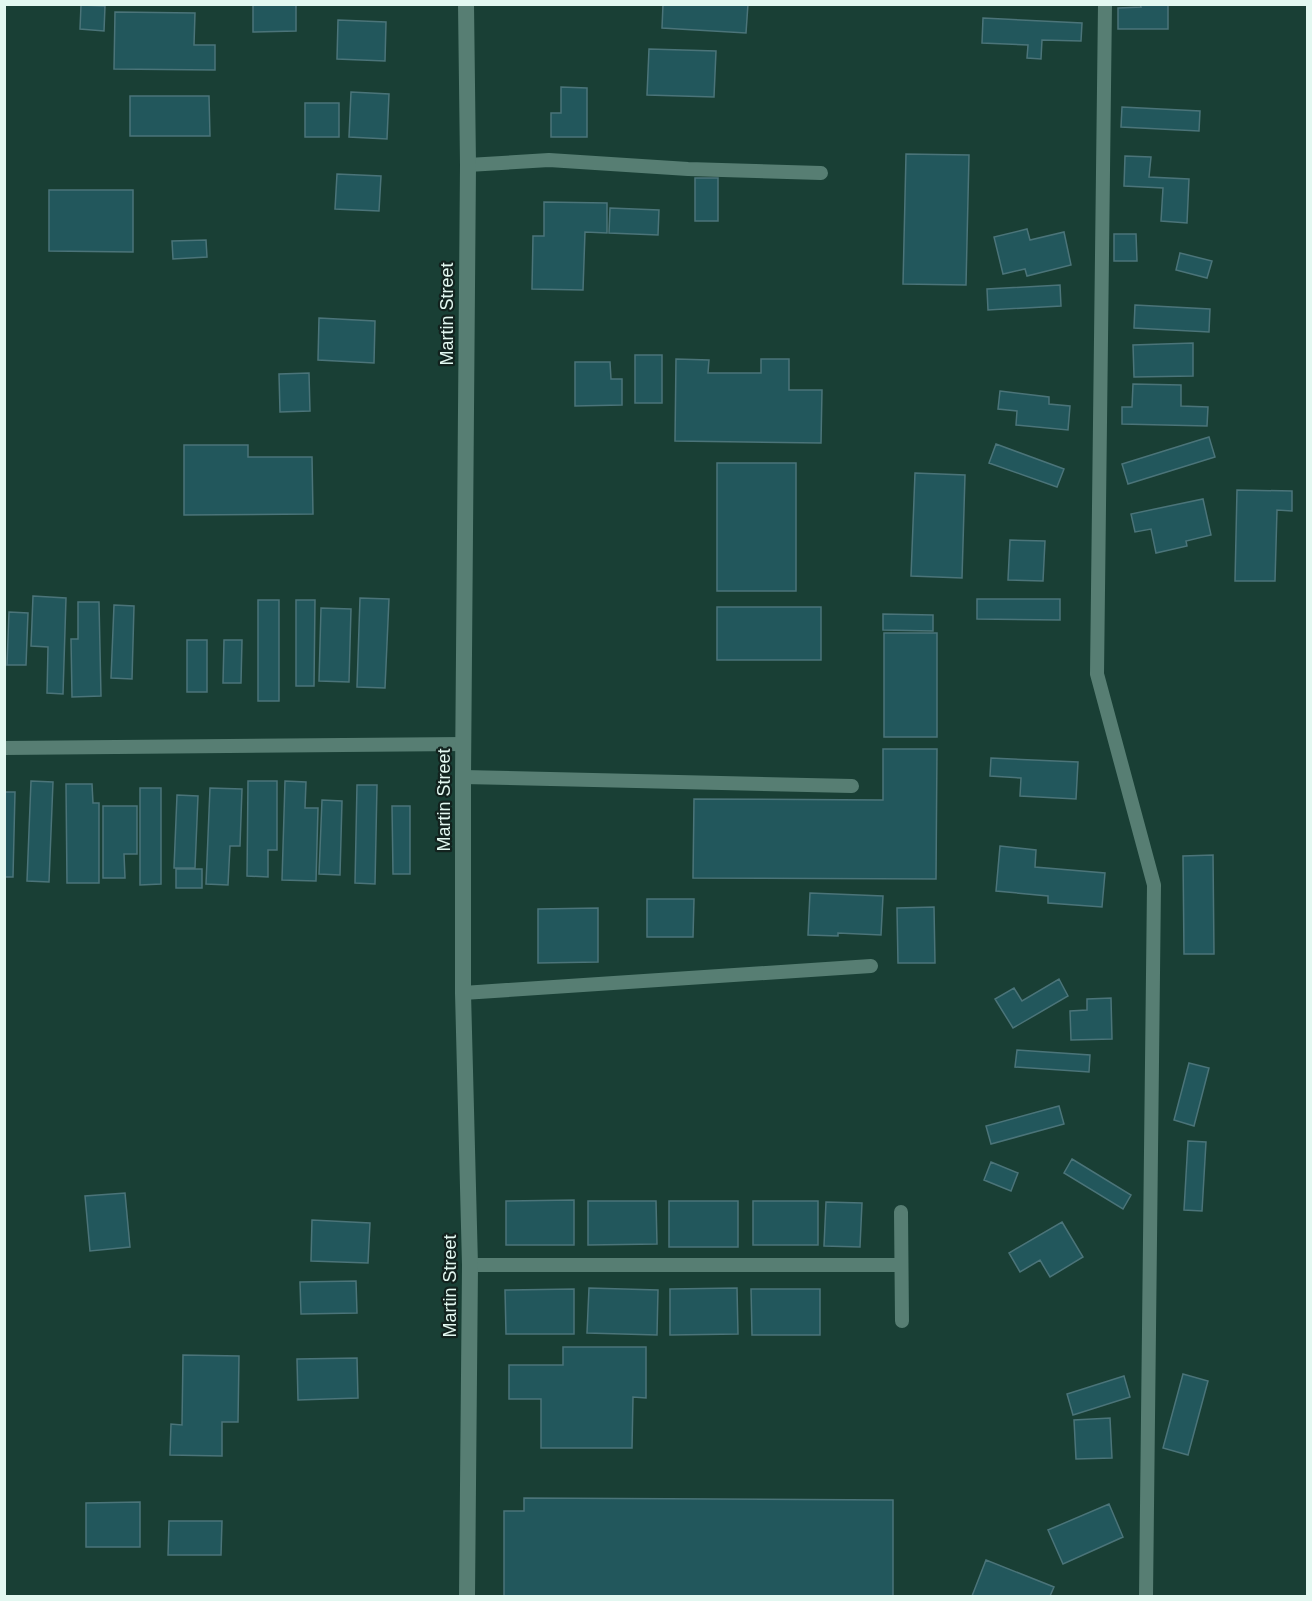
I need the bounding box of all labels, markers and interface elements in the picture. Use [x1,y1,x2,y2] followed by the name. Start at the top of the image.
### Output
[437,262,457,366] street label: Martin Street
[434,748,454,852] street label: Martin Street
[440,1234,460,1338] street label: Martin Street

